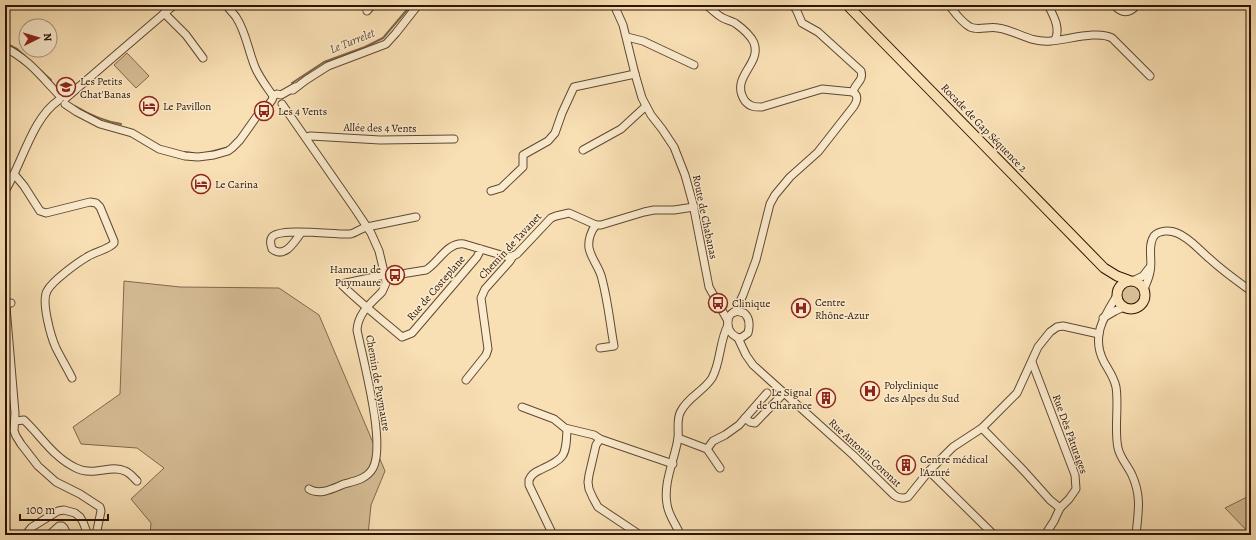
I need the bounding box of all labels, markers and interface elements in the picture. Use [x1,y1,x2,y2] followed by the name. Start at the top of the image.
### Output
[18,18,58,58] north arrow
[327,25,377,57] water label: Le Turrelet
[40,33,55,42] text: N
[80,74,131,102] place label: Les Petits Chat'Banas
[55,76,77,98] school or university icon: Les Petits Chat'Banas
[938,80,1030,176] street label: Rocade de Gap Séquence 2
[138,95,160,117] hotel icon: Le Pavillon
[163,99,211,114] place label: Le Pavillon
[253,100,275,122] bus stop icon: Les 4 Vents
[278,104,327,119] place label: Les 4 Vents
[342,120,417,136] street label: Allée des 4 Vents
[190,173,212,195] hotel icon: Le Carina
[689,174,721,260] street label: Route de Chabanas
[215,177,259,192] place label: Le Carina
[475,209,545,283] street label: Chemin de Tavanet
[403,252,469,324] street label: Rue de Costeplane
[330,262,381,290] place label: Hameau de Puymaure
[384,264,406,286] bus stop icon: Hameau de Puymaure
[707,292,729,314] bus stop icon: Clinique
[815,295,869,323] place label: Centre Rhône-Azur
[732,296,770,311] place label: Clinique
[790,297,812,319] hospital icon: Centre Rhône-Azur
[362,334,394,432] street label: Chemin de Puymaure
[884,378,959,406] place label: Polyclinique des Alpes du Sud
[859,380,881,402] hospital icon: Polyclinique des Alpes du Sud
[756,385,812,413] place label: Le Signal de Charance
[815,387,837,409] building icon: Le Signal de Charance
[1049,392,1091,476] street label: Rue Dès Pâturages
[825,415,905,491] street label: Rue Antonin Coronat
[920,452,988,480] place label: Centre médical l'Azuré
[895,454,917,476] building icon: Centre médical l'Azuré
[20,496,108,522] scale bar
[26,502,55,518] text: 100 m

